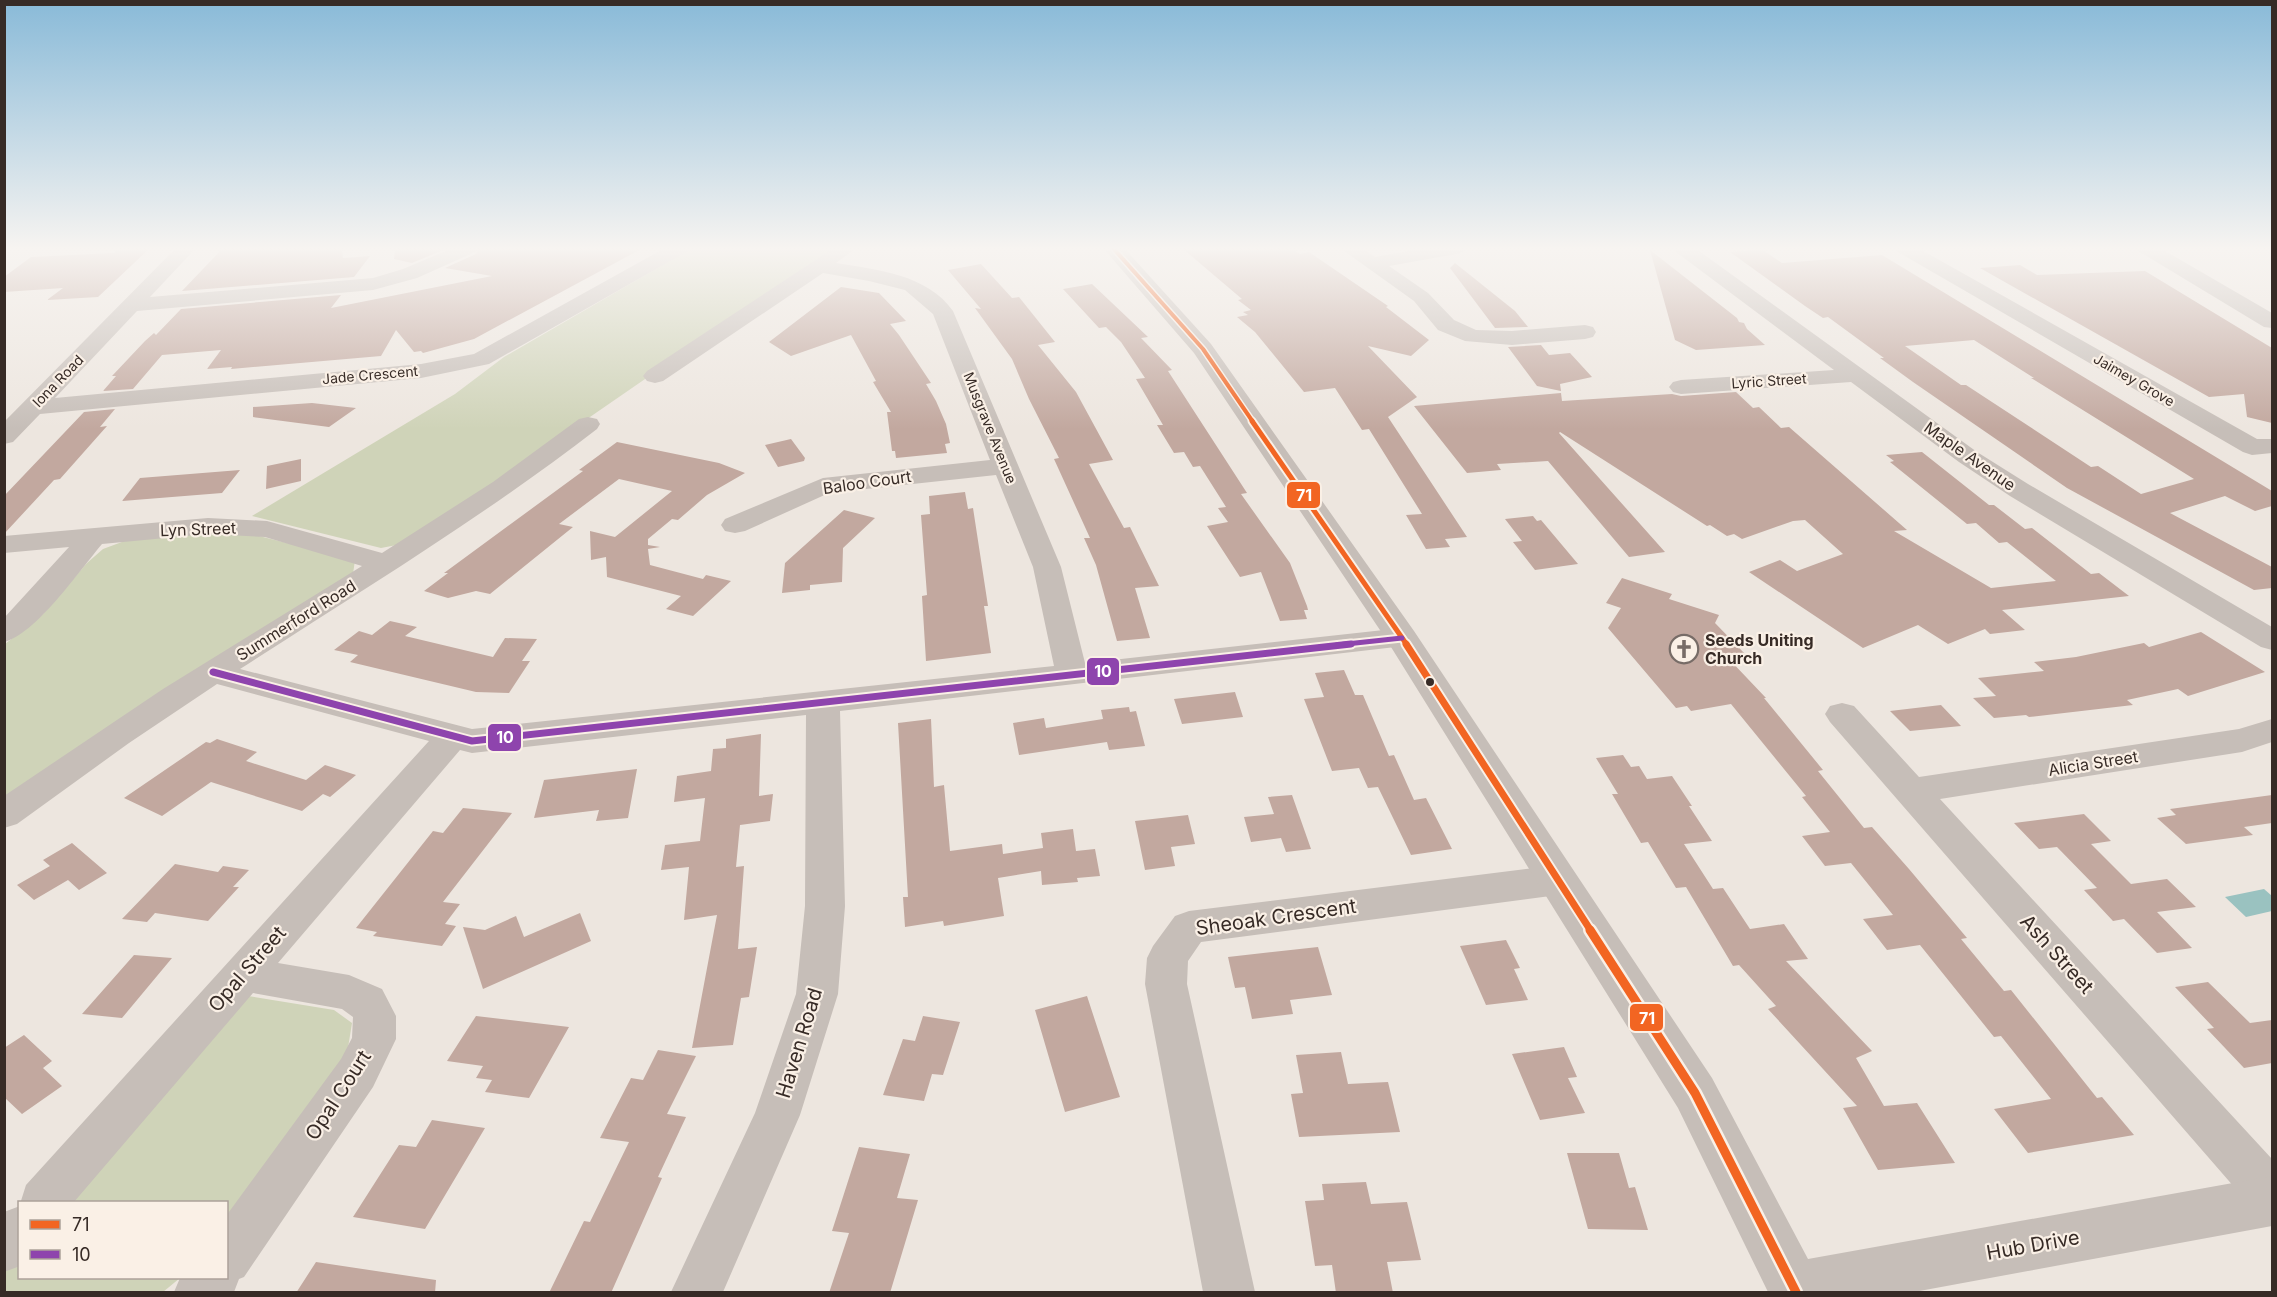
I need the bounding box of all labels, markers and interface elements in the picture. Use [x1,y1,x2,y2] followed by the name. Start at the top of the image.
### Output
[2091,350,2178,410] street label: Jaimey Grove
[29,351,87,410] street label: Iona Road
[321,362,419,387] street label: Jade Crescent
[1731,369,1807,392] street label: Lyric Street
[960,370,1021,486] street label: Musgrave Avenue
[1920,417,2020,495] street label: Maple Avenue
[821,466,913,498] street label: Baloo Court
[1286,481,1321,509] line badge: 71
[1296,485,1312,505] text: 71
[160,518,236,540] street label: Lyn Street
[233,575,359,665] street label: Summerford Road
[1705,630,1814,668] place label: Seeds Uniting Church
[1668,633,1700,665] church icon: Seeds Uniting Church
[1086,657,1120,686] line badge: 10
[1094,661,1112,681] text: 10
[1424,676,1436,688] unlabelled marker
[487,723,522,752] line badge: 10
[496,727,514,747] text: 10
[2047,746,2139,780] street label: Alicia Street
[1194,894,1358,940] street label: Sheoak Crescent
[2015,909,2099,999] street label: Ash Street
[203,921,291,1017] street label: Opal Street
[771,985,827,1101] street label: Haven Road
[1629,1003,1664,1032] line badge: 71
[1639,1008,1655,1028] text: 71
[300,1045,376,1144] street label: Opal Court
[18,1201,228,1279] legend
[72,1214,90,1235] text: 71
[1985,1225,2081,1265] street label: Hub Drive
[72,1244,91,1265] text: 10

